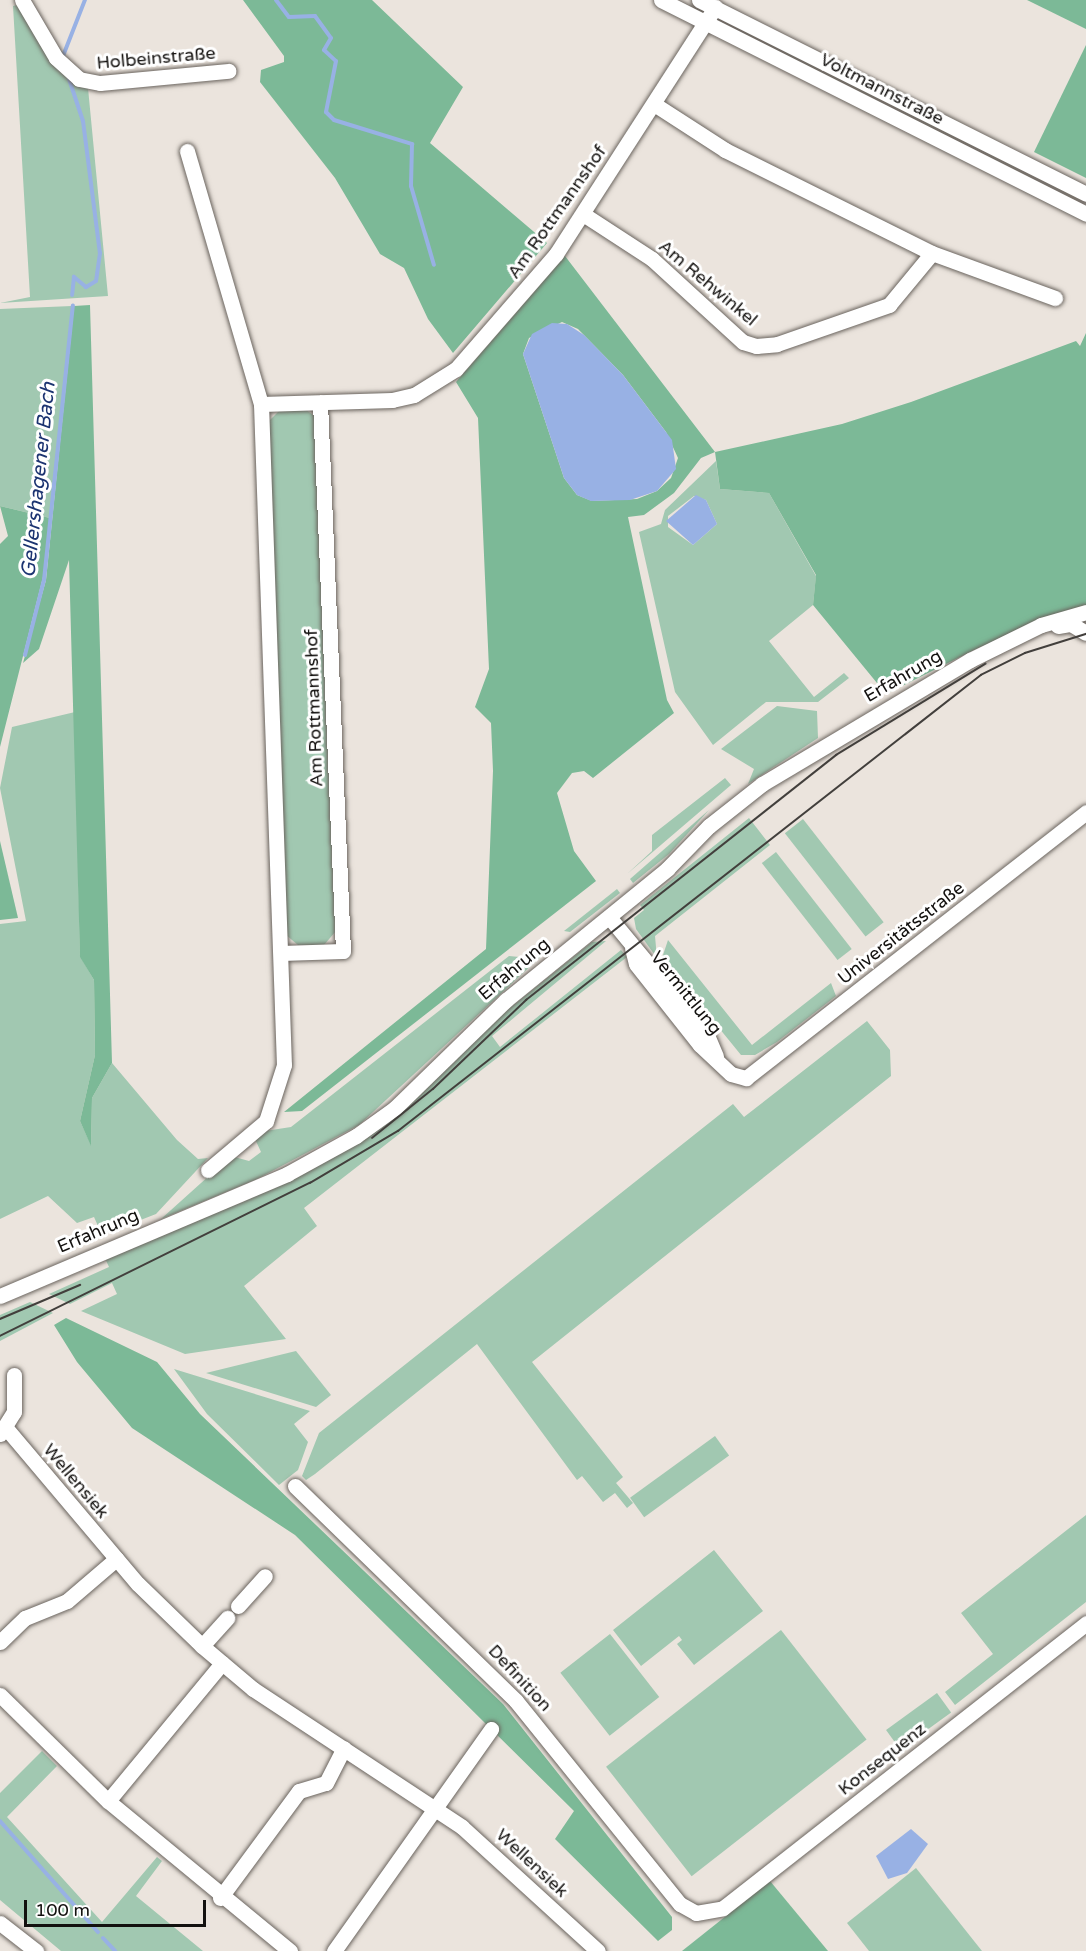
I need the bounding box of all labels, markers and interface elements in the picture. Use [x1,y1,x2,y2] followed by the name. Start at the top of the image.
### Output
[96,42,216,74] street label: Holbeinstraße
[817,49,947,129] street label: Voltmannstraße
[503,141,611,283] street label: Am Rottmannshof
[654,235,762,331] street label: Am Rehwinkel
[17,381,61,579] water label: Gellershagener Bach
[300,629,328,787] street label: Am Rottmannshof
[860,645,946,707] street label: Erfahrung
[834,877,968,989] street label: Universitätsstraße
[474,933,554,1005] street label: Erfahrung
[646,947,726,1039] street label: Vermittlung
[54,1204,142,1258] street label: Erfahrung
[39,1439,113,1523] street label: Wellensiek
[484,1640,556,1716] street label: Definition
[834,1718,930,1800] street label: Konsequenz
[491,1824,573,1902] street label: Wellensiek
[27,1888,208,1926] scale bar
[35,1899,90,1921] text: 100 m

